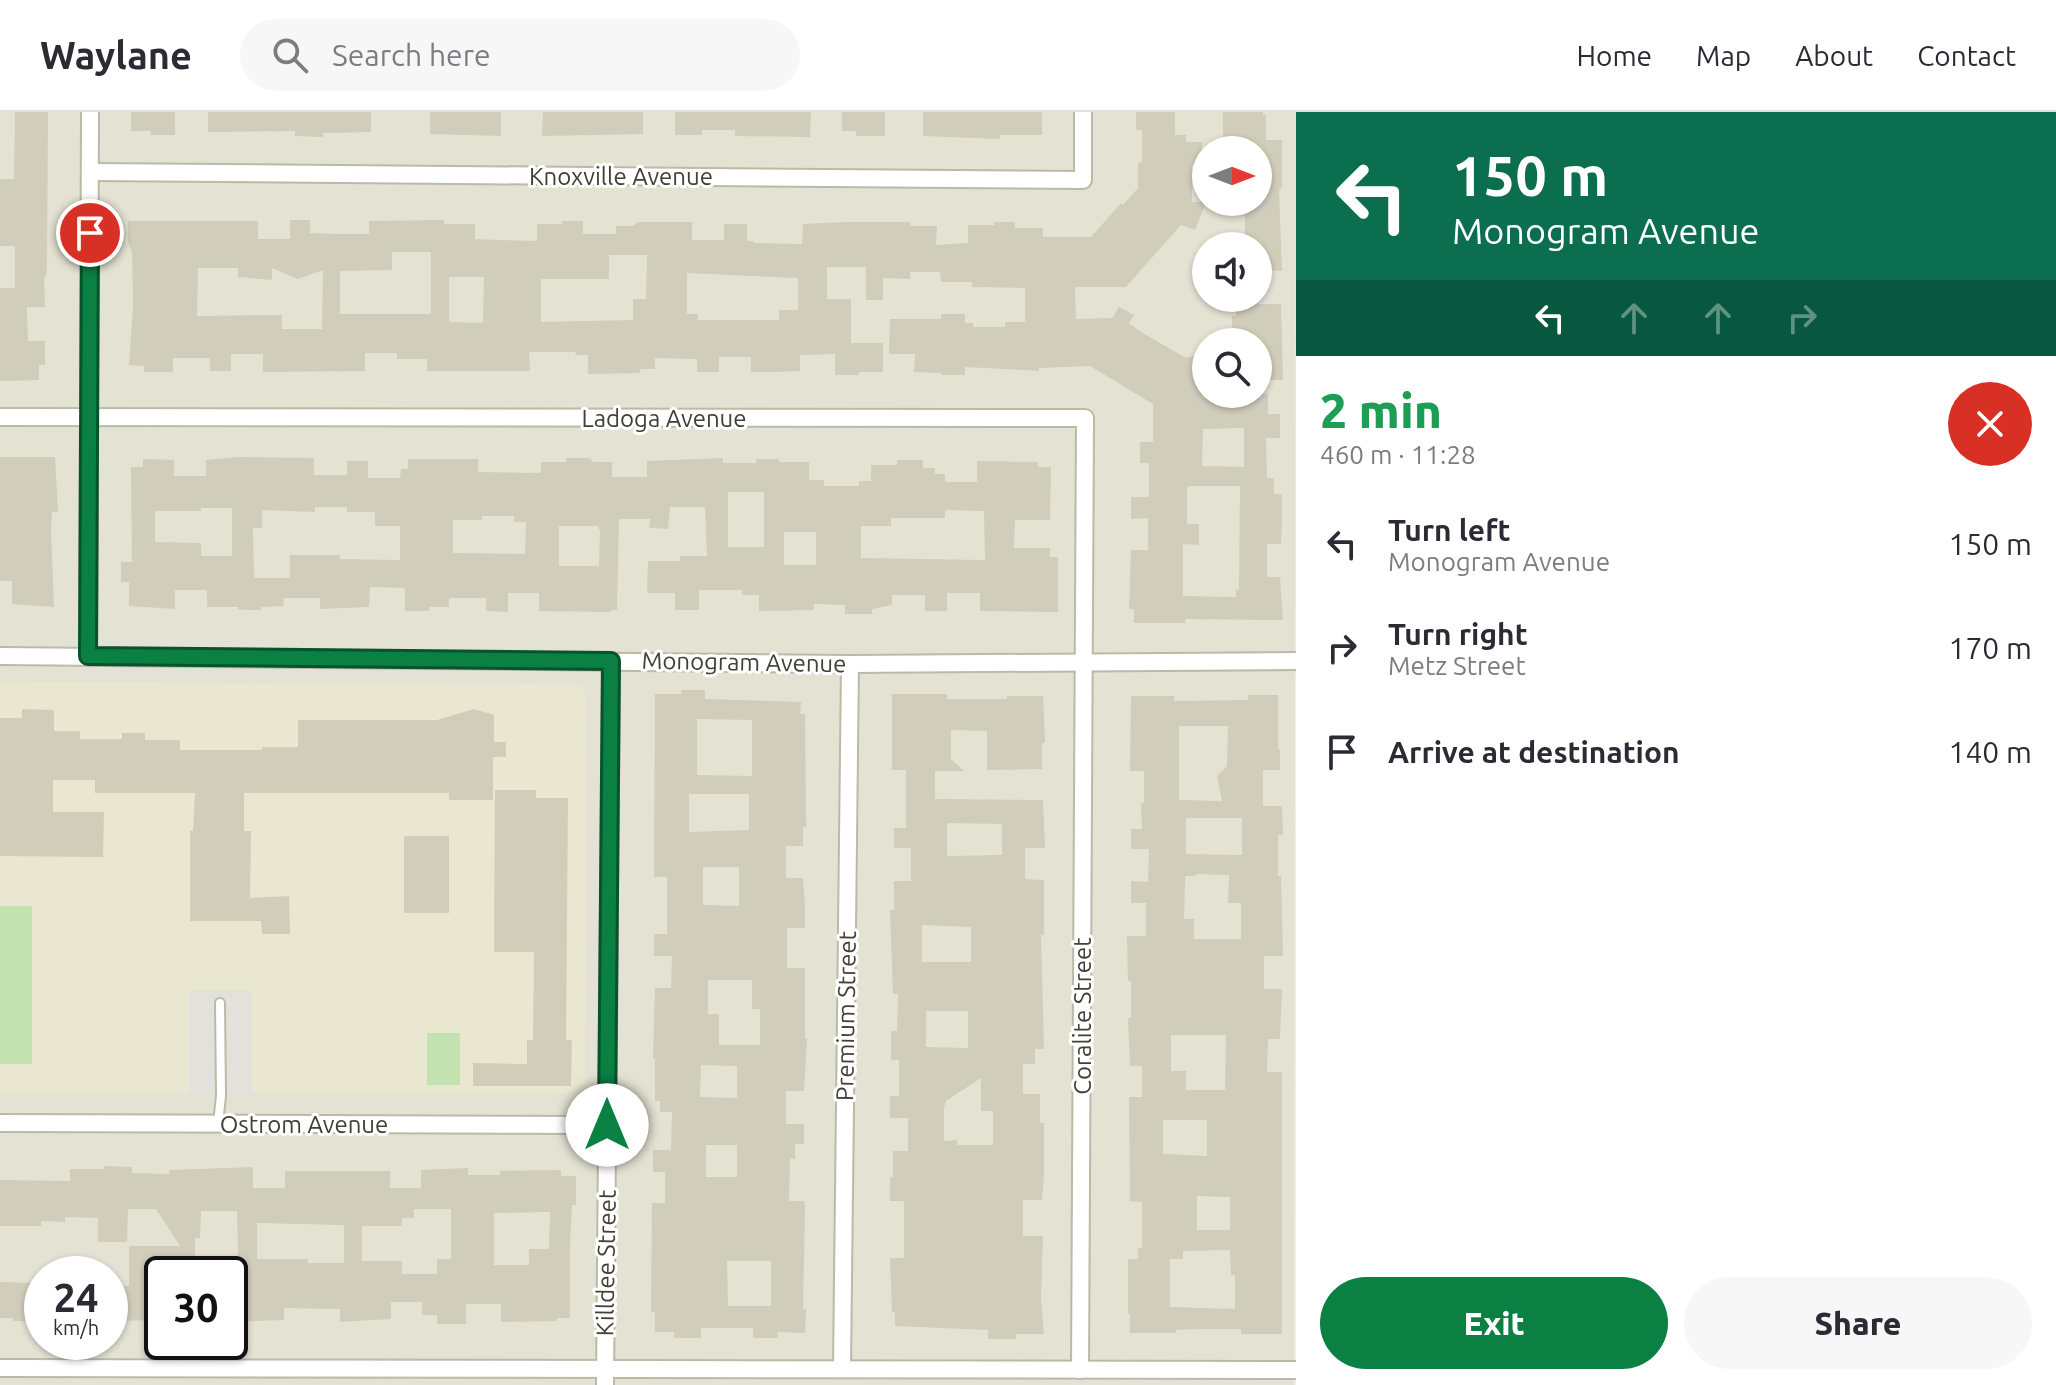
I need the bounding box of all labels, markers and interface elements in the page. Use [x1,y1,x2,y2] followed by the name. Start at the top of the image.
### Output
[240,19,800,91] search box
[268,33,312,77] icon: search
[40,34,192,76] text: Waylane
[332,38,491,72] text: Search here
[1577,40,1652,71] text: Home
[1696,40,1751,71] text: Map
[1795,40,1873,71] text: About
[1917,40,2016,71] text: Contact
[1192,136,1272,216] north arrow
[1192,136,1272,408] map controls
[1320,144,1424,248] icon: left
[1452,144,1608,207] text: 150 m
[529,163,713,190] street label: Knoxville Avenue
[56,199,124,267] pin
[1452,210,1759,251] text: Monogram Avenue
[68,211,112,255] icon: arrive
[1192,232,1272,312] button: sound
[1528,296,1572,340] icon: left
[1612,296,1656,340] icon: ahead
[1696,296,1740,340] icon: ahead
[1780,296,1824,340] icon: right
[1192,328,1272,408] button: search
[1948,382,2032,466] button: close
[1320,383,1442,437] text: 2 min
[581,405,747,432] street label: Ladoga Avenue
[1320,440,1476,469] text: 460 m · 11:28
[1388,513,1510,547] text: Turn left
[1320,522,1364,566] icon: left
[1948,527,2032,561] text: 150 m
[1388,547,1610,576] text: Monogram Avenue
[1388,617,1528,651] text: Turn right
[1320,626,1364,670] icon: right
[1948,631,2032,665] text: 170 m
[641,647,847,677] street label: Monogram Avenue
[1388,651,1526,680] text: Metz Street
[1320,730,1364,774] icon: arrive
[1388,735,1680,769] text: Arrive at destination
[1948,735,2032,769] text: 140 m
[831,930,861,1101] street label: Premium Street
[1069,937,1096,1095] street label: Coralite Street
[565,1083,649,1167] position arrow
[220,1111,388,1138] street label: Ostrom Avenue
[591,1189,621,1336] street label: Killdee Street
[144,1256,248,1360] speed limit sign: 30
[53,1275,99,1320] text: 24
[1320,1277,1668,1369] button: Exit
[1684,1277,2032,1369] button: Share
[53,1316,99,1339] text: km/h

